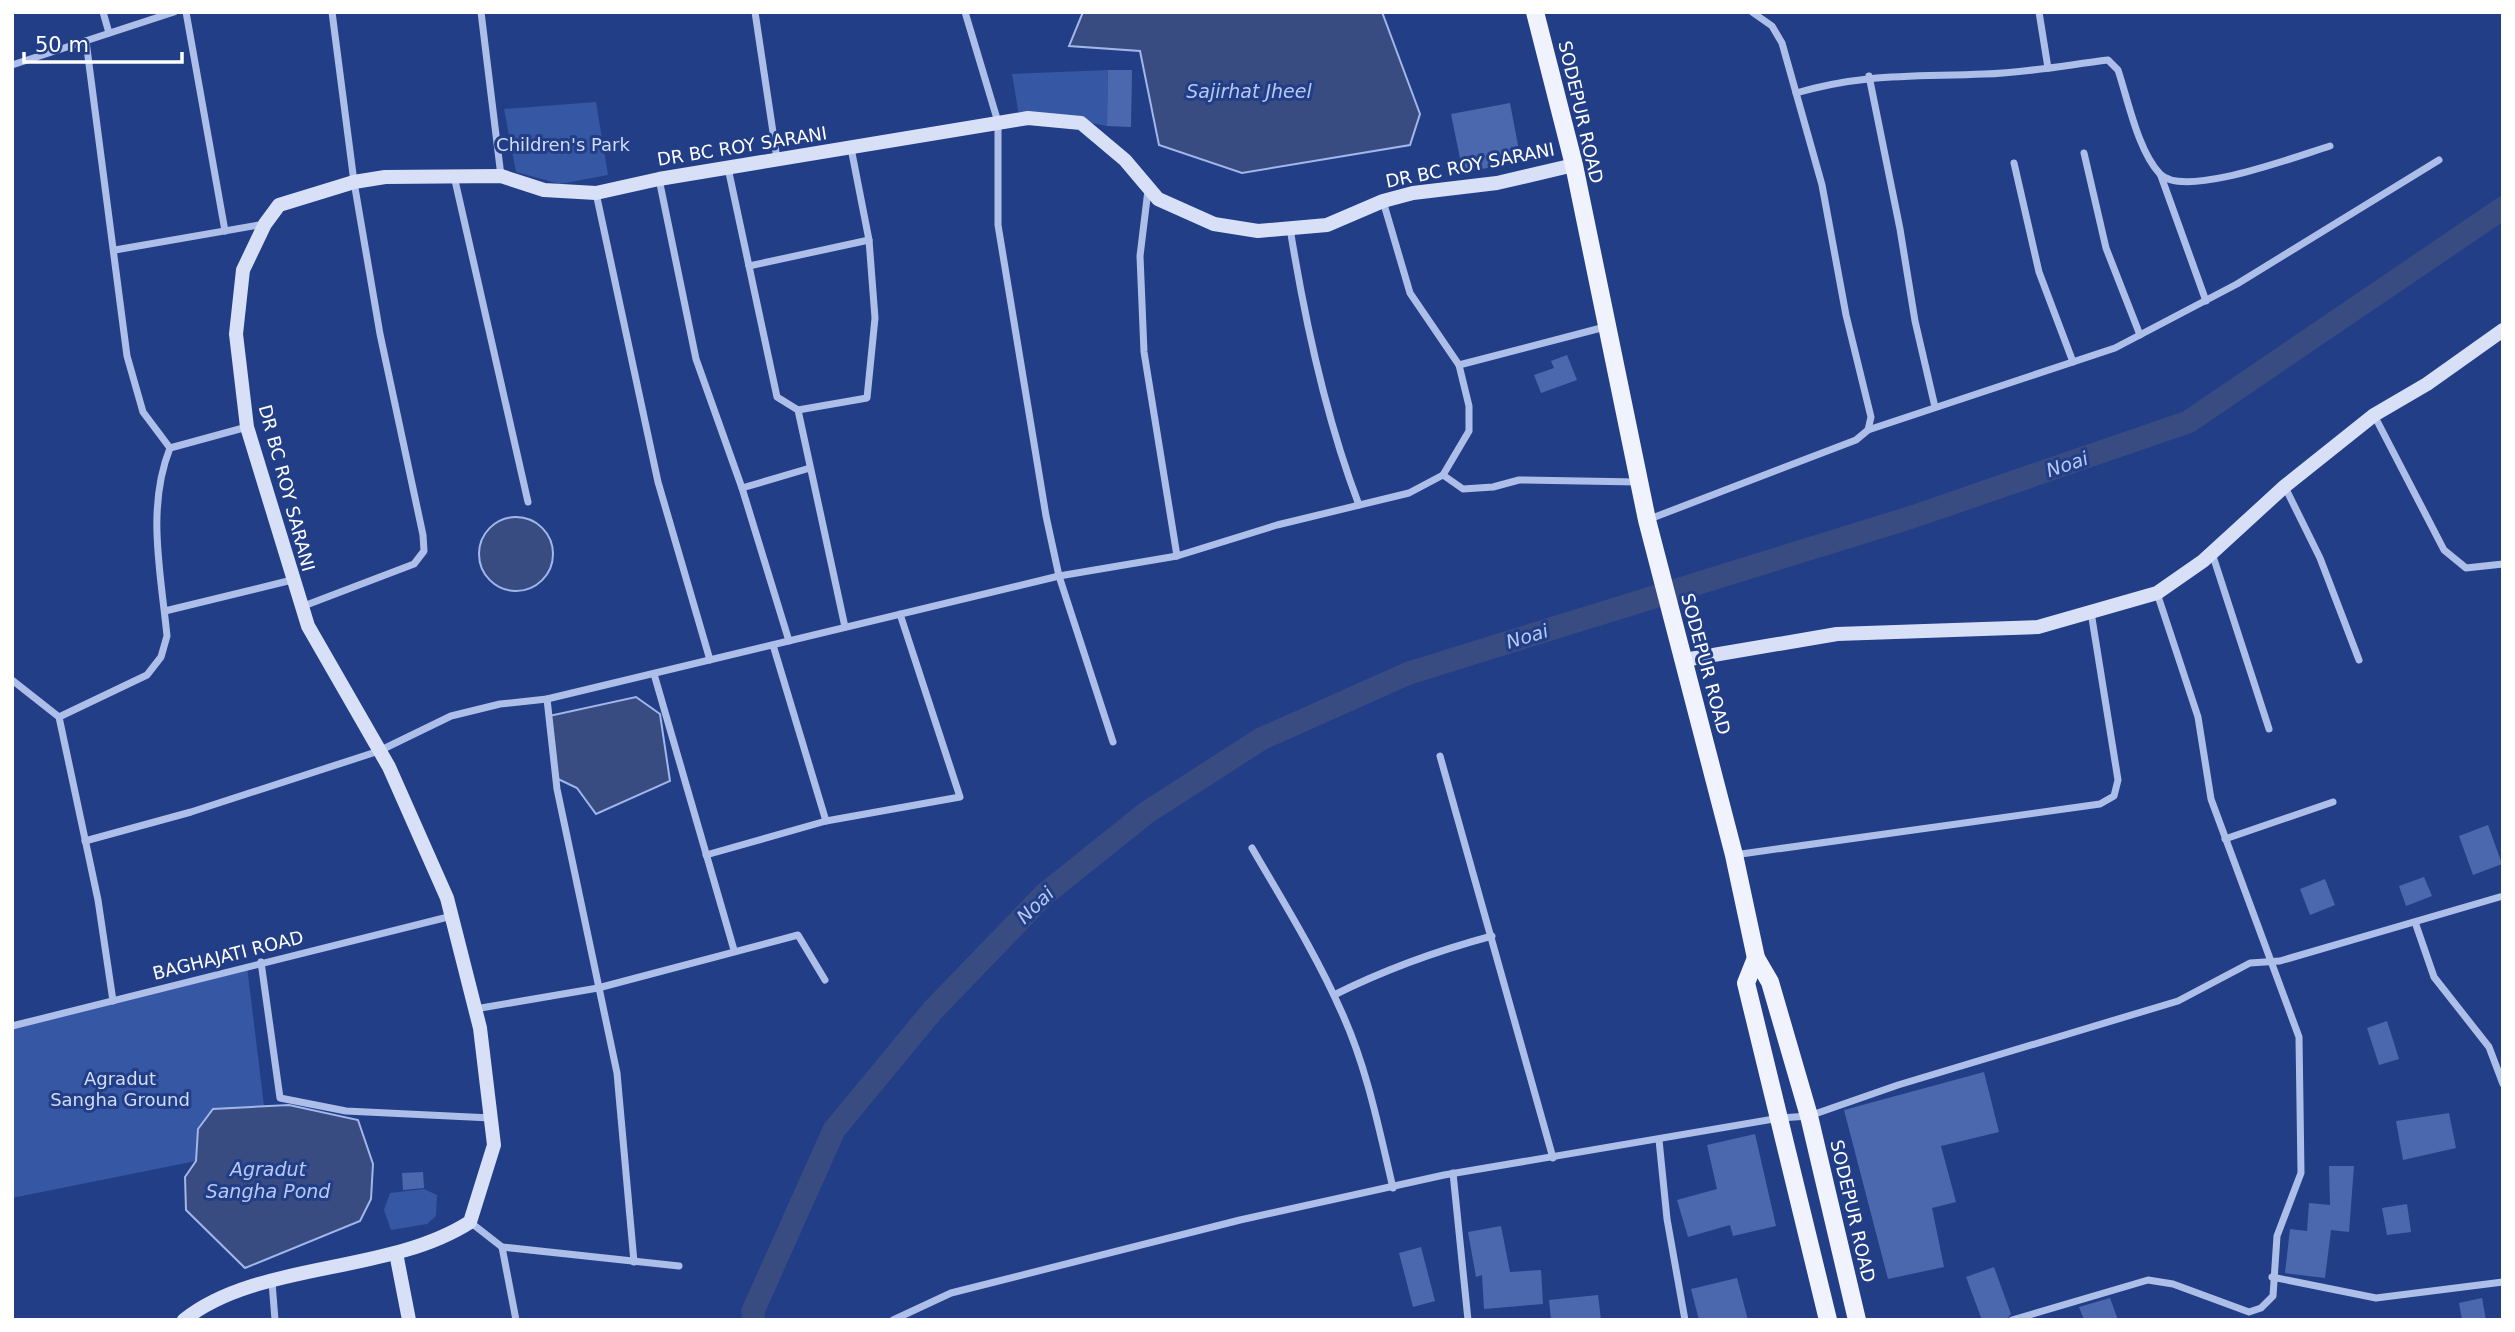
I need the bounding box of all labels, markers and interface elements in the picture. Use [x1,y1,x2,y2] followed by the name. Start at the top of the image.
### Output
[24,21,182,65] scale bar
[35,33,89,57] text: 50 m
[1554,39,1608,185] street label: SODEPUR ROAD
[1186,80,1312,102] water label: Sajirhat Jheel
[656,122,828,170] street label: DR BC ROY SARANI
[496,134,630,155] park label: Children's Park
[1384,138,1556,192] street label: DR BC ROY SARANI
[255,402,319,574] street label: DR BC ROY SARANI
[2043,446,2091,481] water label: Noai
[1677,591,1735,737] street label: SODEPUR ROAD
[1503,619,1551,653] water label: Noai
[1012,882,1059,928] water label: Noai
[150,926,306,984] street label: BAGHAJATI ROAD
[50,1068,190,1110] park label: Agradut Sangha Ground
[1826,1138,1880,1284] street label: SODEPUR ROAD
[206,1158,331,1202] water label: Agradut Sangha Pond

